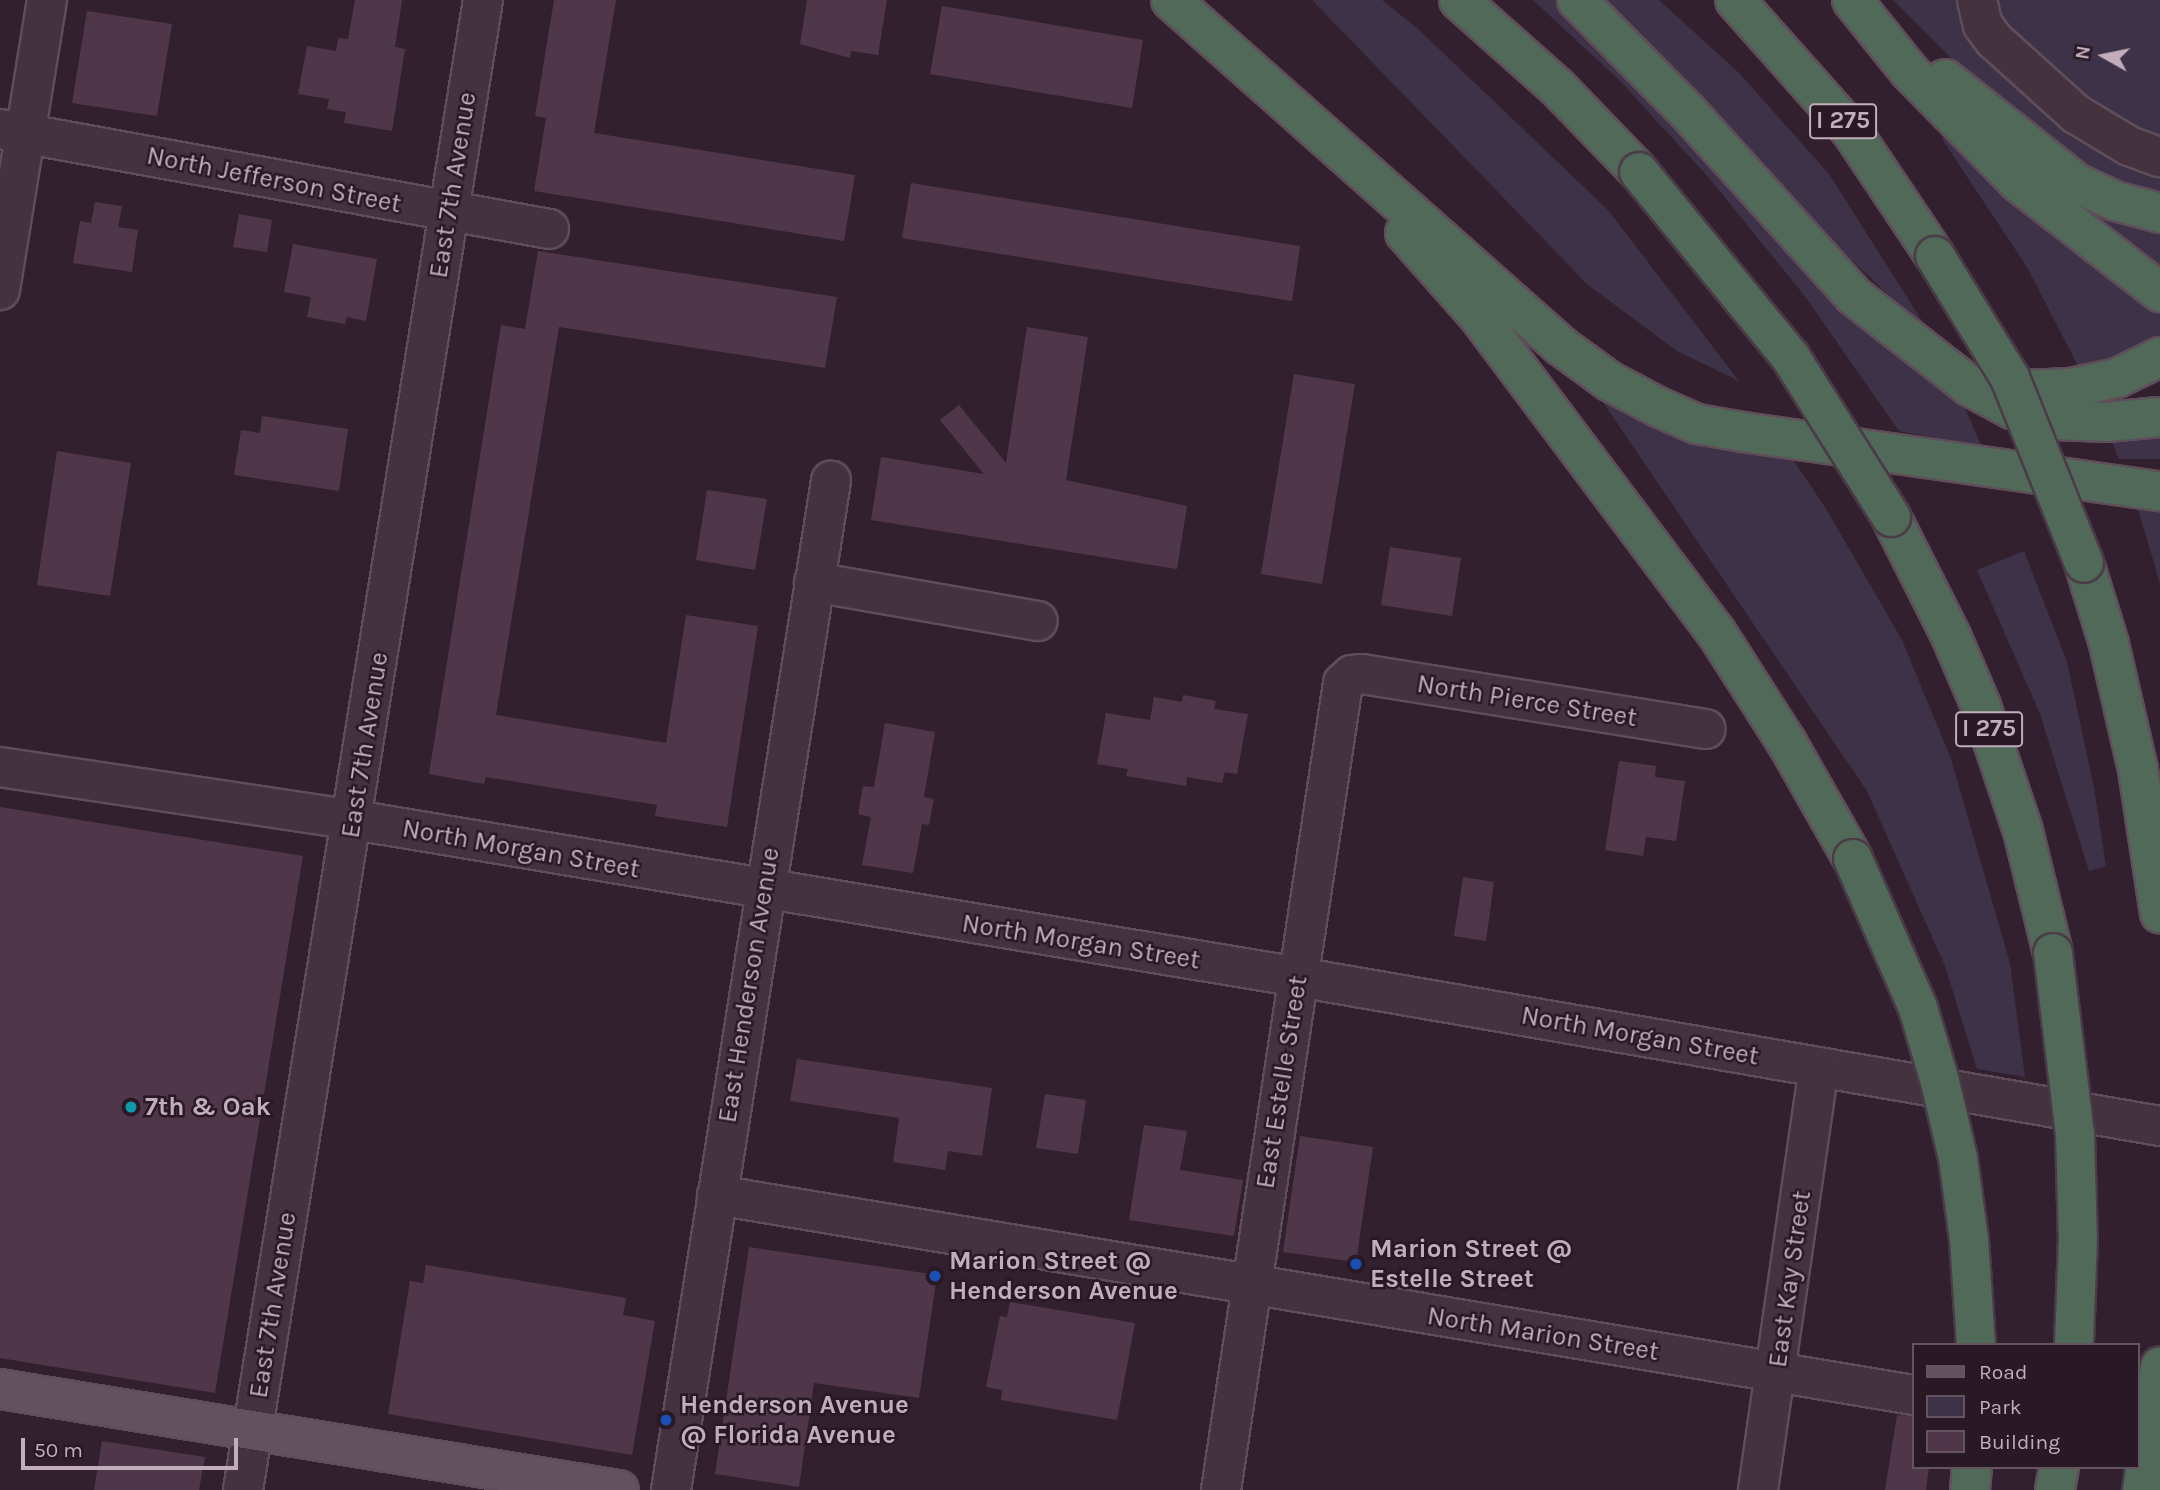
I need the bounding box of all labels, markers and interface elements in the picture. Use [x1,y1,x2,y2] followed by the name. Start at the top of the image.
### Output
[2069,21,2139,91] north arrow
[2071,44,2095,61] text: N
[423,90,483,280] street label: East 7th Avenue
[1808,100,1878,141] road number: I 275
[144,140,404,220] street label: North Jefferson Street
[335,650,395,840] street label: East 7th Avenue
[1415,668,1639,734] street label: North Pierce Street
[1954,708,2024,750] road number: I 275
[400,813,642,885] street label: North Morgan Street
[712,845,786,1125] street label: East Henderson Avenue
[960,908,1202,976] street label: North Morgan Street
[1250,973,1314,1191] street label: East Estelle Street
[1519,1000,1761,1072] street label: North Morgan Street
[145,1091,271,1123] place label: 7th & Oak
[123,1099,139,1115] marker: 7th & Oak
[1762,1189,1818,1369] street label: East Kay Street
[243,1210,303,1400] street label: East 7th Avenue
[1370,1233,1572,1294] place label: Marion Street @ Estelle Street
[949,1245,1178,1306] place label: Marion Street @ Henderson Avenue
[1348,1256,1364,1272] marker: Marion Street @ Estelle Street
[927,1268,943,1284] marker: Marion Street @ Henderson Avenue
[1425,1300,1661,1368] street label: North Marion Street
[1912,1343,2139,1469] legend
[1979,1360,2027,1384] text: Road
[680,1389,909,1450] place label: Henderson Avenue @ Florida Avenue
[1979,1395,2022,1419] text: Park
[658,1412,674,1428] marker: Henderson Avenue @ Florida Avenue
[24,1424,242,1468] scale bar
[1979,1430,2060,1454] text: Building
[34,1438,83,1462] text: 50 m

